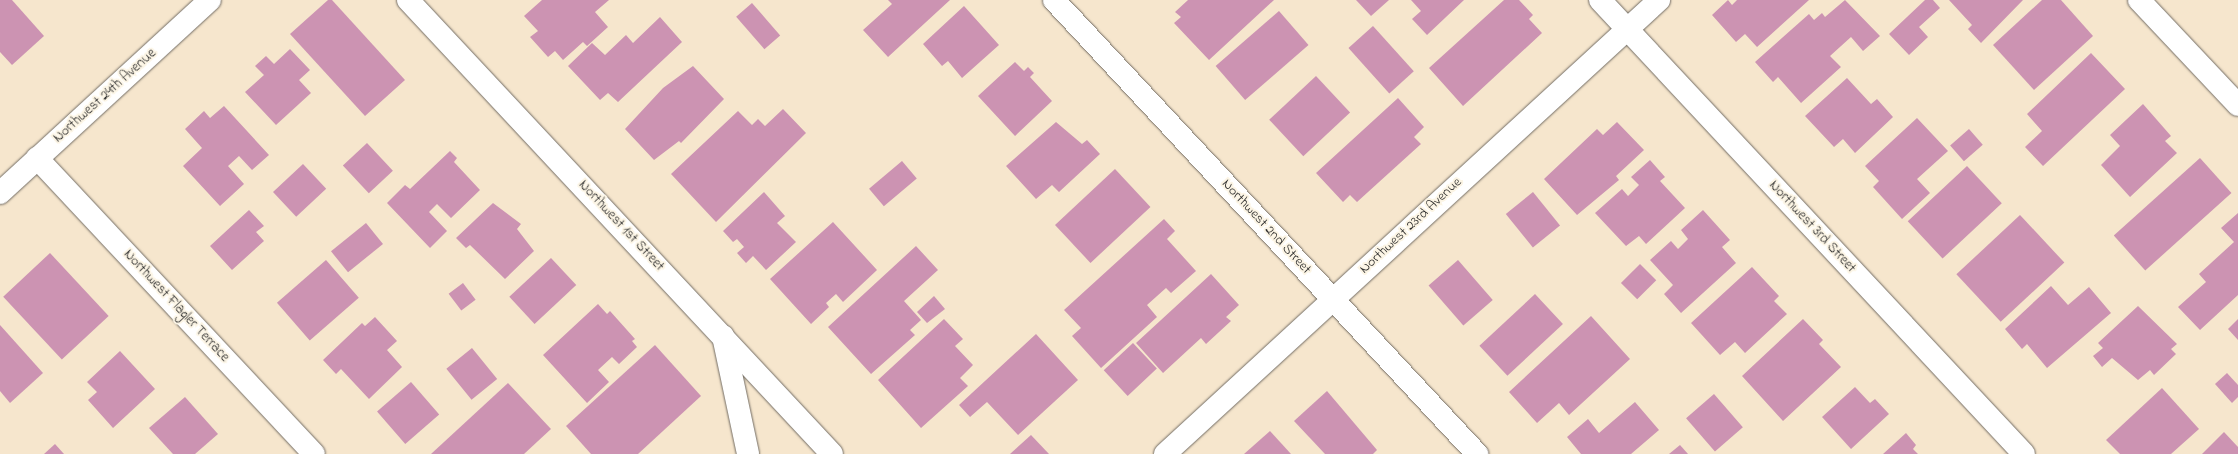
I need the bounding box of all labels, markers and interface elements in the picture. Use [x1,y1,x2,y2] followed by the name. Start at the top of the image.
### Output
[50,45,160,147] street label: Northwest 24th Avenue
[1356,174,1466,278] street label: Northwest 23rd Avenue
[1218,176,1314,278] street label: Northwest 2nd Street
[575,177,667,275] street label: Northwest 1st Street
[1765,177,1859,277] street label: Northwest 3rd Street
[120,246,232,366] street label: Northwest Flagler Terrace

